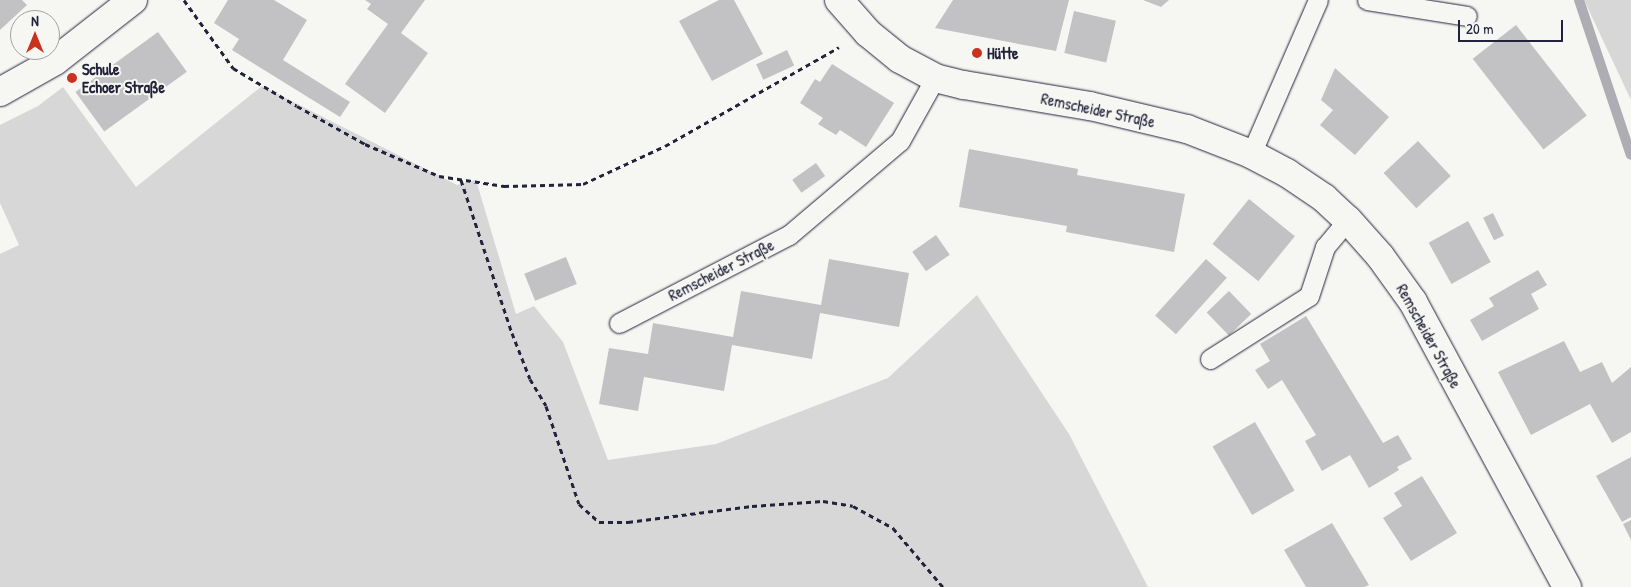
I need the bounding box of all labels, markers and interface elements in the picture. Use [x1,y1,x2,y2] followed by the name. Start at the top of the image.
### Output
[10,10,60,60] north arrow
[1461,10,1566,42] scale bar
[31,11,39,30] text: N
[1466,18,1493,39] text: 20 m
[987,43,1018,63] place label: Hütte
[971,47,983,59] marker: Hütte
[82,59,165,97] place label: Schule Echoer Straße
[66,72,78,84] marker: Schule Echoer Straße
[1039,89,1157,131] street label: Remscheider Straße
[665,235,777,305] street label: Remscheider Straße
[1392,281,1466,391] street label: Remscheider Straße

